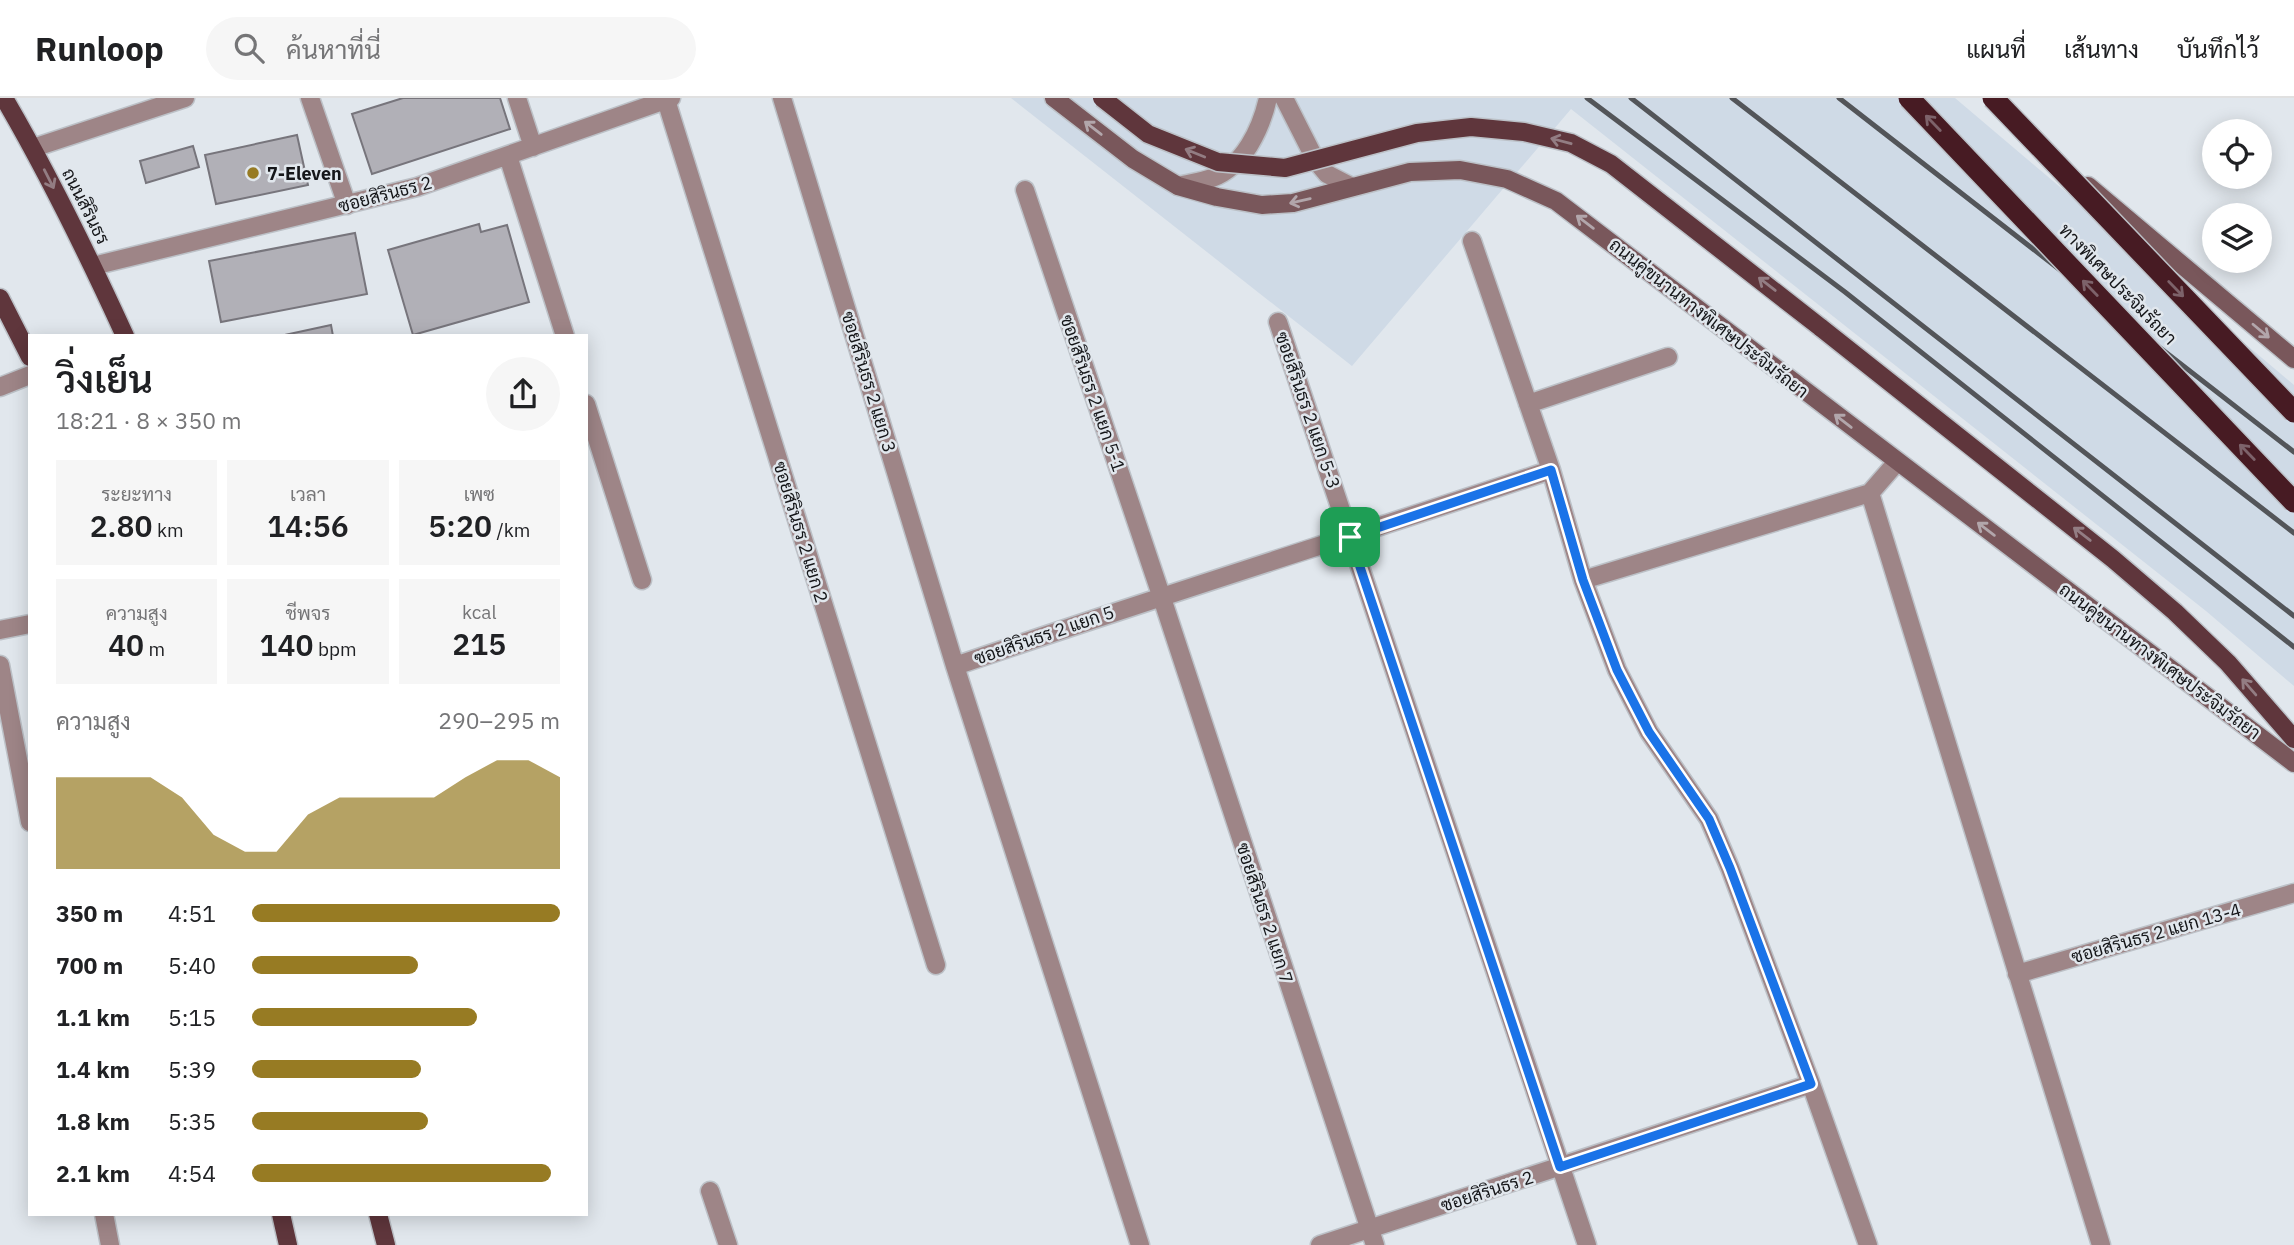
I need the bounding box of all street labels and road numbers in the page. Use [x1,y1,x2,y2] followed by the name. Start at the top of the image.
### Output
[57,164,115,248] street label: ถนนสิรินธร
[336,170,434,218] street label: ซอยสิรินธร 2
[2054,219,2182,349] street label: ทางพิเศษประจิมรัถยา
[1604,233,1813,404] street label: ถนนคู่ขนานทางพิเศษประจิมรัถยา
[837,309,901,455] street label: ซอยสิรินธร 2 แยก 3
[1055,312,1131,474] street label: ซอยสิรินธร 2 แยก 5-1
[1270,329,1346,491] street label: ซอยสิรินธร 2 แยก 5-3
[769,459,833,605] street label: ซอยสิรินธร 2 แยก 2
[2054,578,2265,746] street label: ถนนคู่ขนานทางพิเศษประจิมรัถยา
[971,600,1117,670] street label: ซอยสิรินธร 2 แยก 5
[1231,840,1299,986] street label: ซอยสิรินธร 2 แยก 7
[2069,898,2244,968] street label: ซอยสิรินธร 2 แยก 13-4
[1438,1165,1536,1217] street label: ซอยสิรินธร 2

